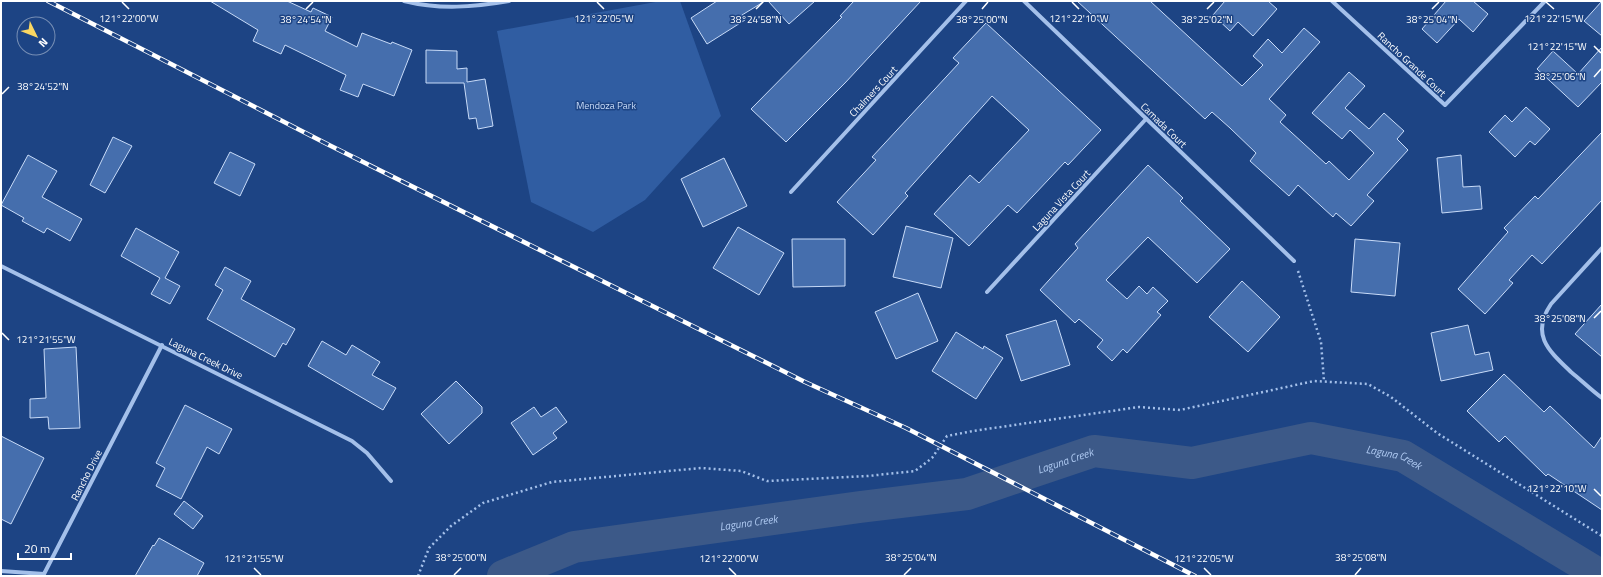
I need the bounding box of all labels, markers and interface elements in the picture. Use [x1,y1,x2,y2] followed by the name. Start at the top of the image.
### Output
[99,11,159,26] text: 121°22'00"W
[574,11,634,26] text: 121°22'05"W
[1049,11,1109,26] text: 121°22'10"W
[1524,11,1584,26] text: 121°22'15"W
[280,12,332,27] text: 38°24'54"N
[730,12,782,27] text: 38°24'58"N
[956,12,1008,27] text: 38°25'00"N
[1181,12,1233,27] text: 38°25'02"N
[1406,12,1458,27] text: 38°25'04"N
[16,16,56,56] north arrow
[1374,28,1450,101] street label: Rancho Grande Court
[35,35,52,51] text: N
[1527,39,1587,54] text: 121°22'15"W
[846,62,901,120] street label: Chalmers Court
[1534,69,1586,84] text: 38°25'06"N
[17,79,69,94] text: 38°24'52"N
[576,98,636,113] park label: Mendoza Park
[1137,99,1191,152] street label: Camada Court
[1029,166,1094,234] street label: Laguna Vista Court
[1534,311,1586,326] text: 38°25'08"N
[16,332,76,347] text: 121°21'55"W
[166,334,245,383] street label: Laguna Creek Drive
[1365,441,1426,474] water label: Laguna Creek
[1035,443,1096,478] water label: Laguna Creek
[67,447,106,503] street label: Rancho Drive
[1527,481,1587,496] text: 121°22'10"W
[719,510,780,535] water label: Laguna Creek
[18,535,71,561] scale bar
[24,539,50,558] text: 20 m
[435,550,487,565] text: 38°25'00"N
[885,550,937,565] text: 38°25'04"N
[1335,550,1387,565] text: 38°25'08"N
[224,551,284,566] text: 121°21'55"W
[699,551,759,566] text: 121°22'00"W
[1174,551,1234,566] text: 121°22'05"W

